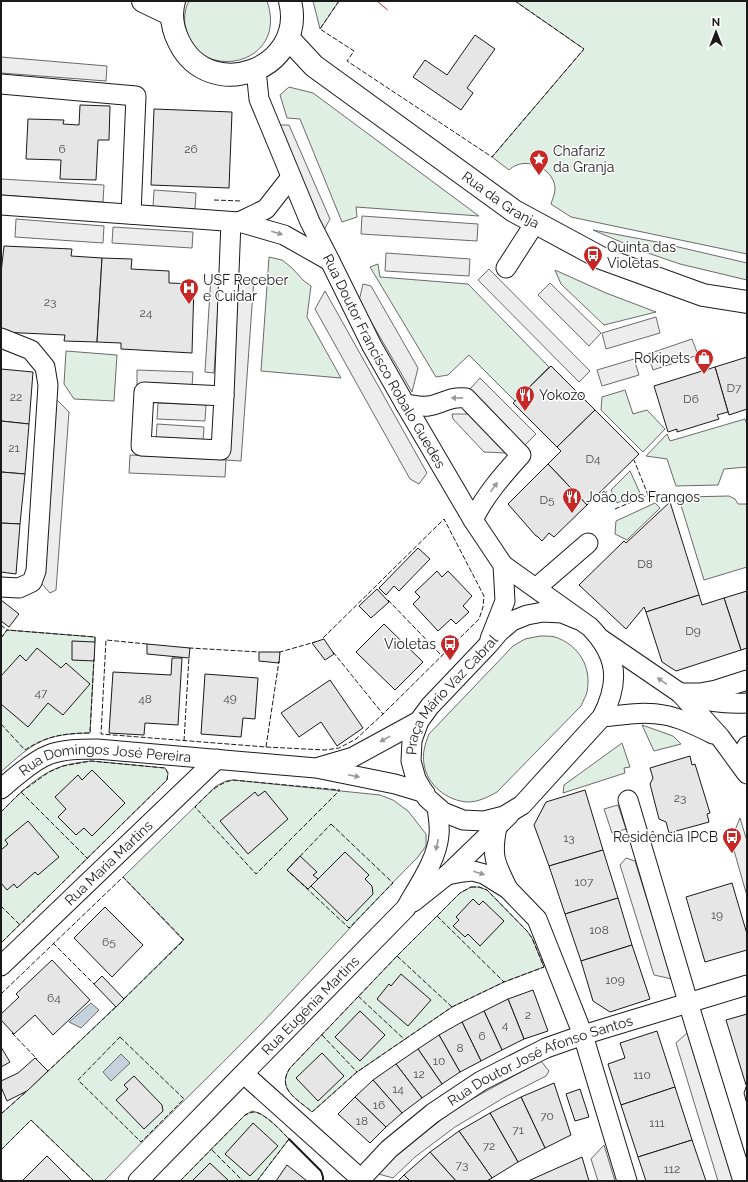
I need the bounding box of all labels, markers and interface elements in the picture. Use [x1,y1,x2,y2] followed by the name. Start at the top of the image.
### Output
[696,12,736,52] north arrow
[712,16,720,29] text: N
[58,142,66,156] house number: 6
[184,142,198,156] house number: 26
[553,143,614,175] place label: Chafariz da Granja
[528,148,550,176] place icon: Chafariz da Granja
[459,168,542,231] street label: Rua da Granja
[271,230,283,236] one-way arrow
[607,239,676,271] place label: Quinta das Violetas
[582,244,604,272] bus stop icon: Quinta das Violetas
[320,251,449,471] street label: Rua Doutor Francisco Robalo Guedes
[203,272,288,304] place label: USF Receber e Cuidar
[178,277,200,305] hospital icon: USF Receber e Cuidar
[44,295,56,309] house number: 23
[140,306,153,320] house number: 24
[693,347,715,375] shop icon: Rokipets
[634,350,690,366] place label: Rokipets
[726,381,742,395] house number: D7
[514,384,536,412] restaurant icon: Yokozo
[539,387,585,403] place label: Yokozo
[10,390,22,404] house number: 22
[683,392,699,406] house number: D6
[450,395,463,401] one-way arrow
[8,441,20,455] house number: 21
[585,452,601,466] house number: D4
[490,481,498,492] one-way arrow
[561,486,583,514] restaurant icon: João dos Frangos
[586,489,700,505] place label: João dos Frangos
[539,493,555,507] house number: D5
[637,557,653,571] house number: D8
[685,624,701,638] house number: D9
[403,632,501,755] street label: Praça Mário Vaz Cabral
[439,633,461,661] bus stop icon: Violetas
[384,636,436,652] place label: Violetas
[657,677,667,685] one-way arrow
[35,686,48,700] house number: 47
[223,691,237,705] house number: 49
[138,692,152,706] house number: 48
[379,736,391,743] one-way arrow
[16,741,192,779] street label: Rua Domingos José Pereira
[348,773,360,779] one-way arrow
[674,791,686,805] house number: 23
[61,817,156,909] street label: Rua Maria Martins
[721,826,743,854] bus stop icon: Residência IPCB
[613,829,718,845] place label: Residência IPCB
[563,831,575,845] house number: 13
[434,839,440,851] one-way arrow
[473,870,485,876] one-way arrow
[575,875,594,889] house number: 107
[711,908,723,922] house number: 19
[589,923,609,937] house number: 108
[102,935,116,949] house number: 65
[258,953,362,1058] street label: Rua Eugénia Martins
[605,973,625,987] house number: 109
[47,991,61,1005] house number: 64
[525,1008,531,1022] house number: 2
[445,1012,635,1109] street label: Rua Doutor José Afonso Santos
[502,1018,509,1032] house number: 4
[478,1029,486,1043] house number: 6
[456,1041,464,1055] house number: 8
[433,1054,445,1068] house number: 10
[413,1067,425,1081] house number: 12
[633,1068,651,1082] house number: 110
[392,1082,404,1096] house number: 14
[373,1098,385,1112] house number: 16
[540,1109,554,1123] house number: 70
[356,1114,368,1128] house number: 18
[649,1116,665,1130] house number: 111
[512,1123,524,1137] house number: 71
[483,1139,495,1153] house number: 72
[456,1158,468,1172] house number: 73
[664,1162,680,1176] house number: 112

